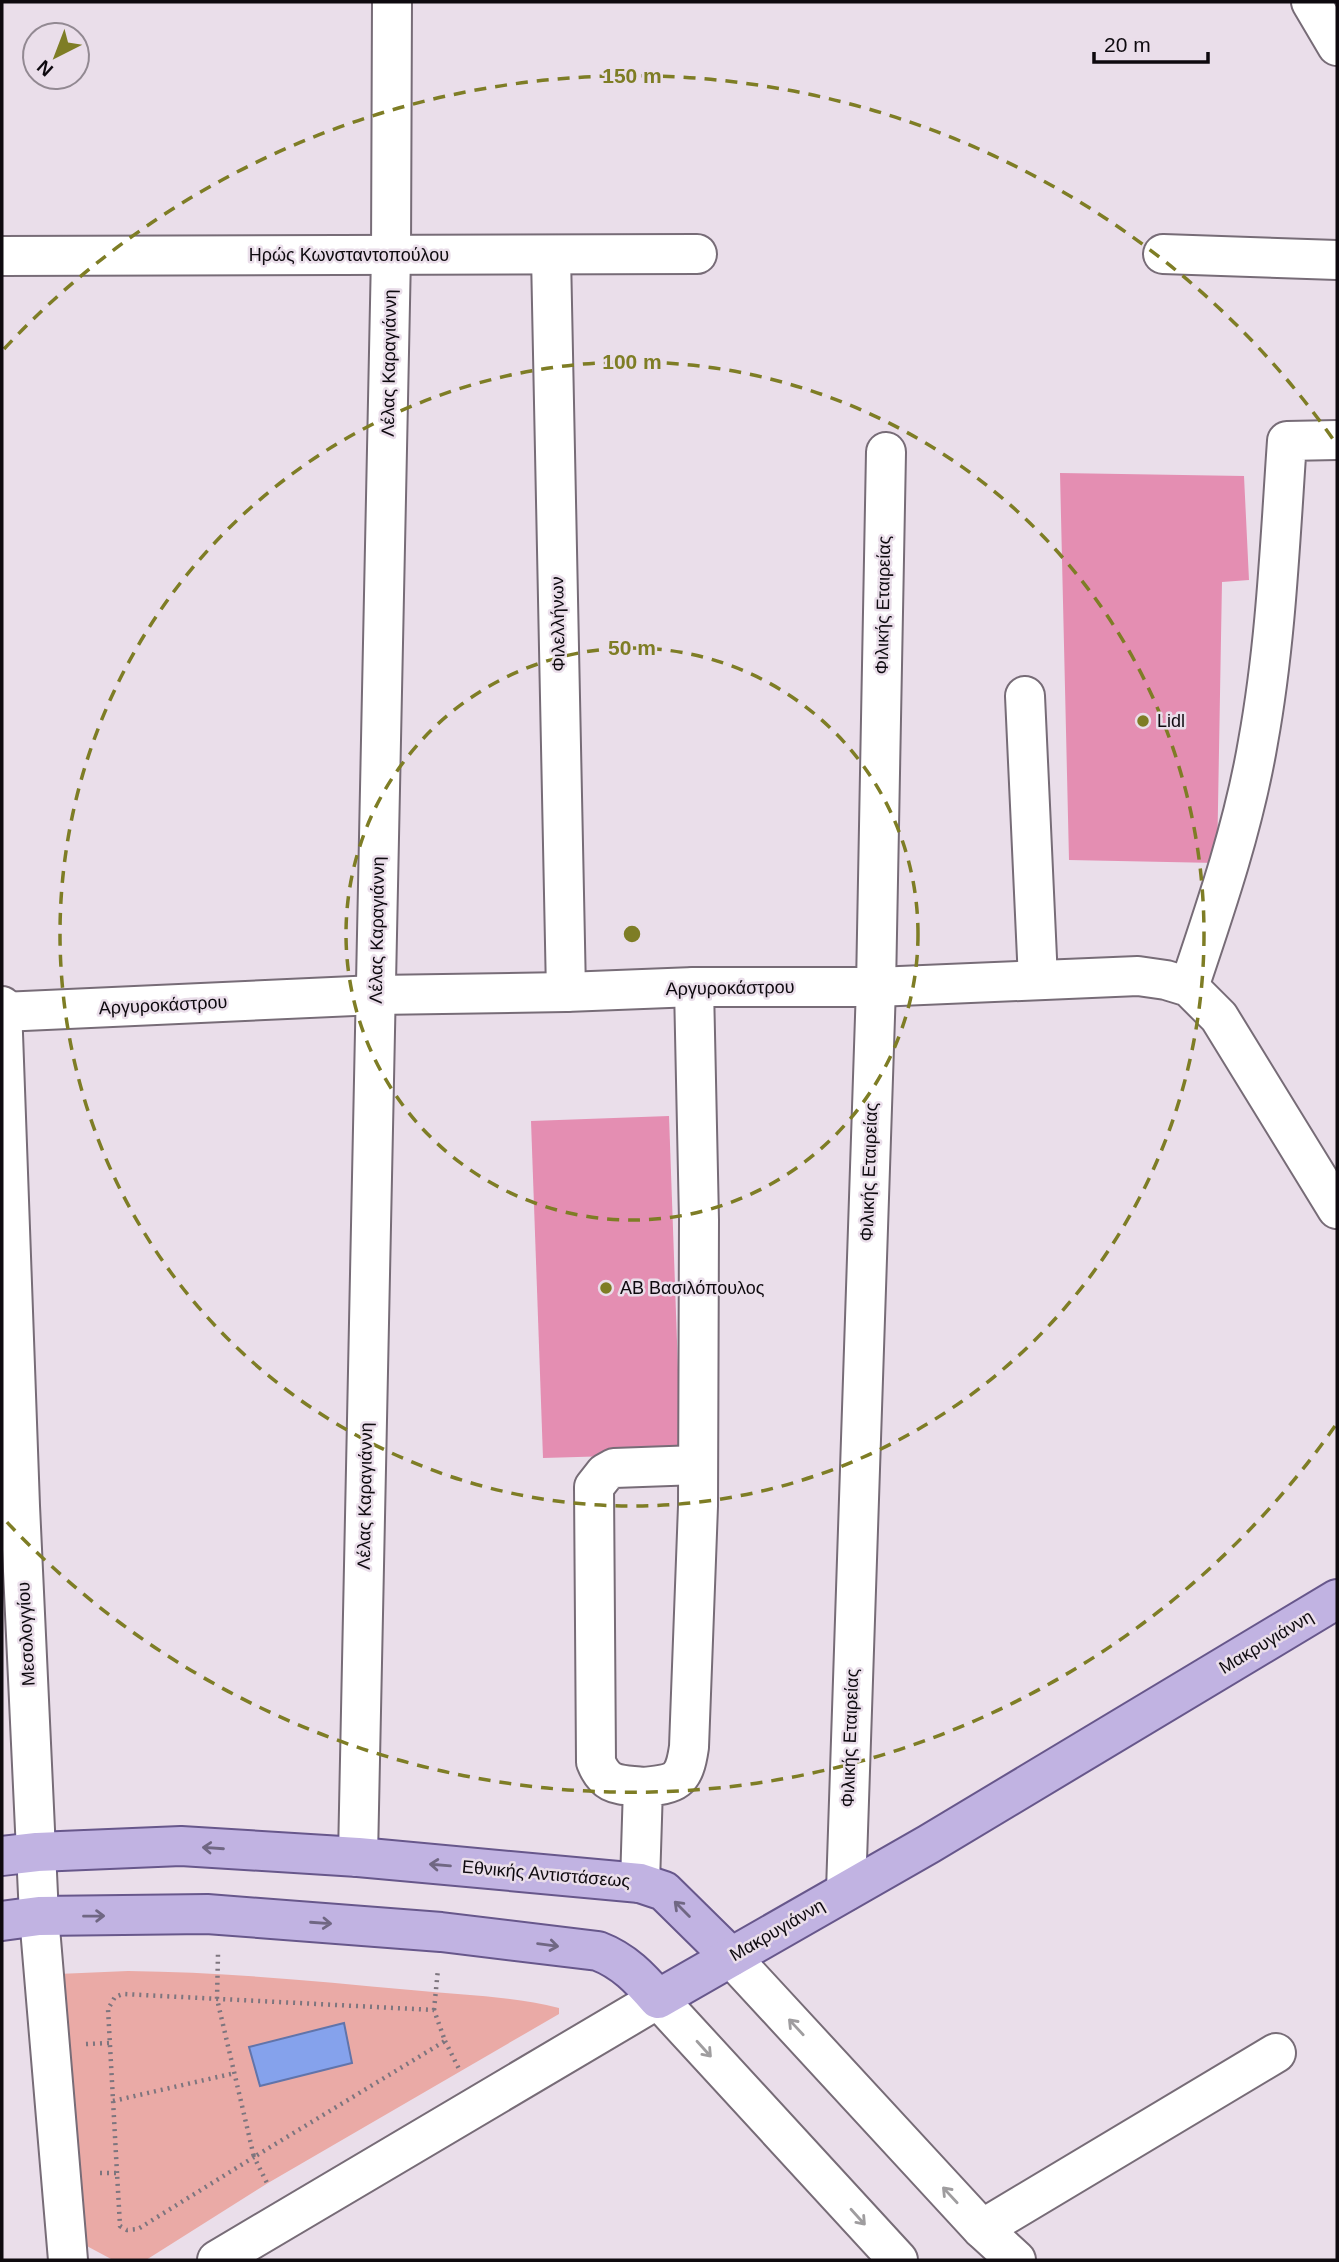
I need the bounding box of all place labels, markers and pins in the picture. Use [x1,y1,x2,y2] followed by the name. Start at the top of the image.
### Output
[1157,711,1185,731] place label: Lidl
[1135,713,1151,729] marker: Lidl
[620,922,644,946] centre of rings
[620,1278,765,1298] place label: ΑΒ Βασιλόπουλος
[598,1280,614,1296] marker: ΑΒ Βασιλόπουλος

